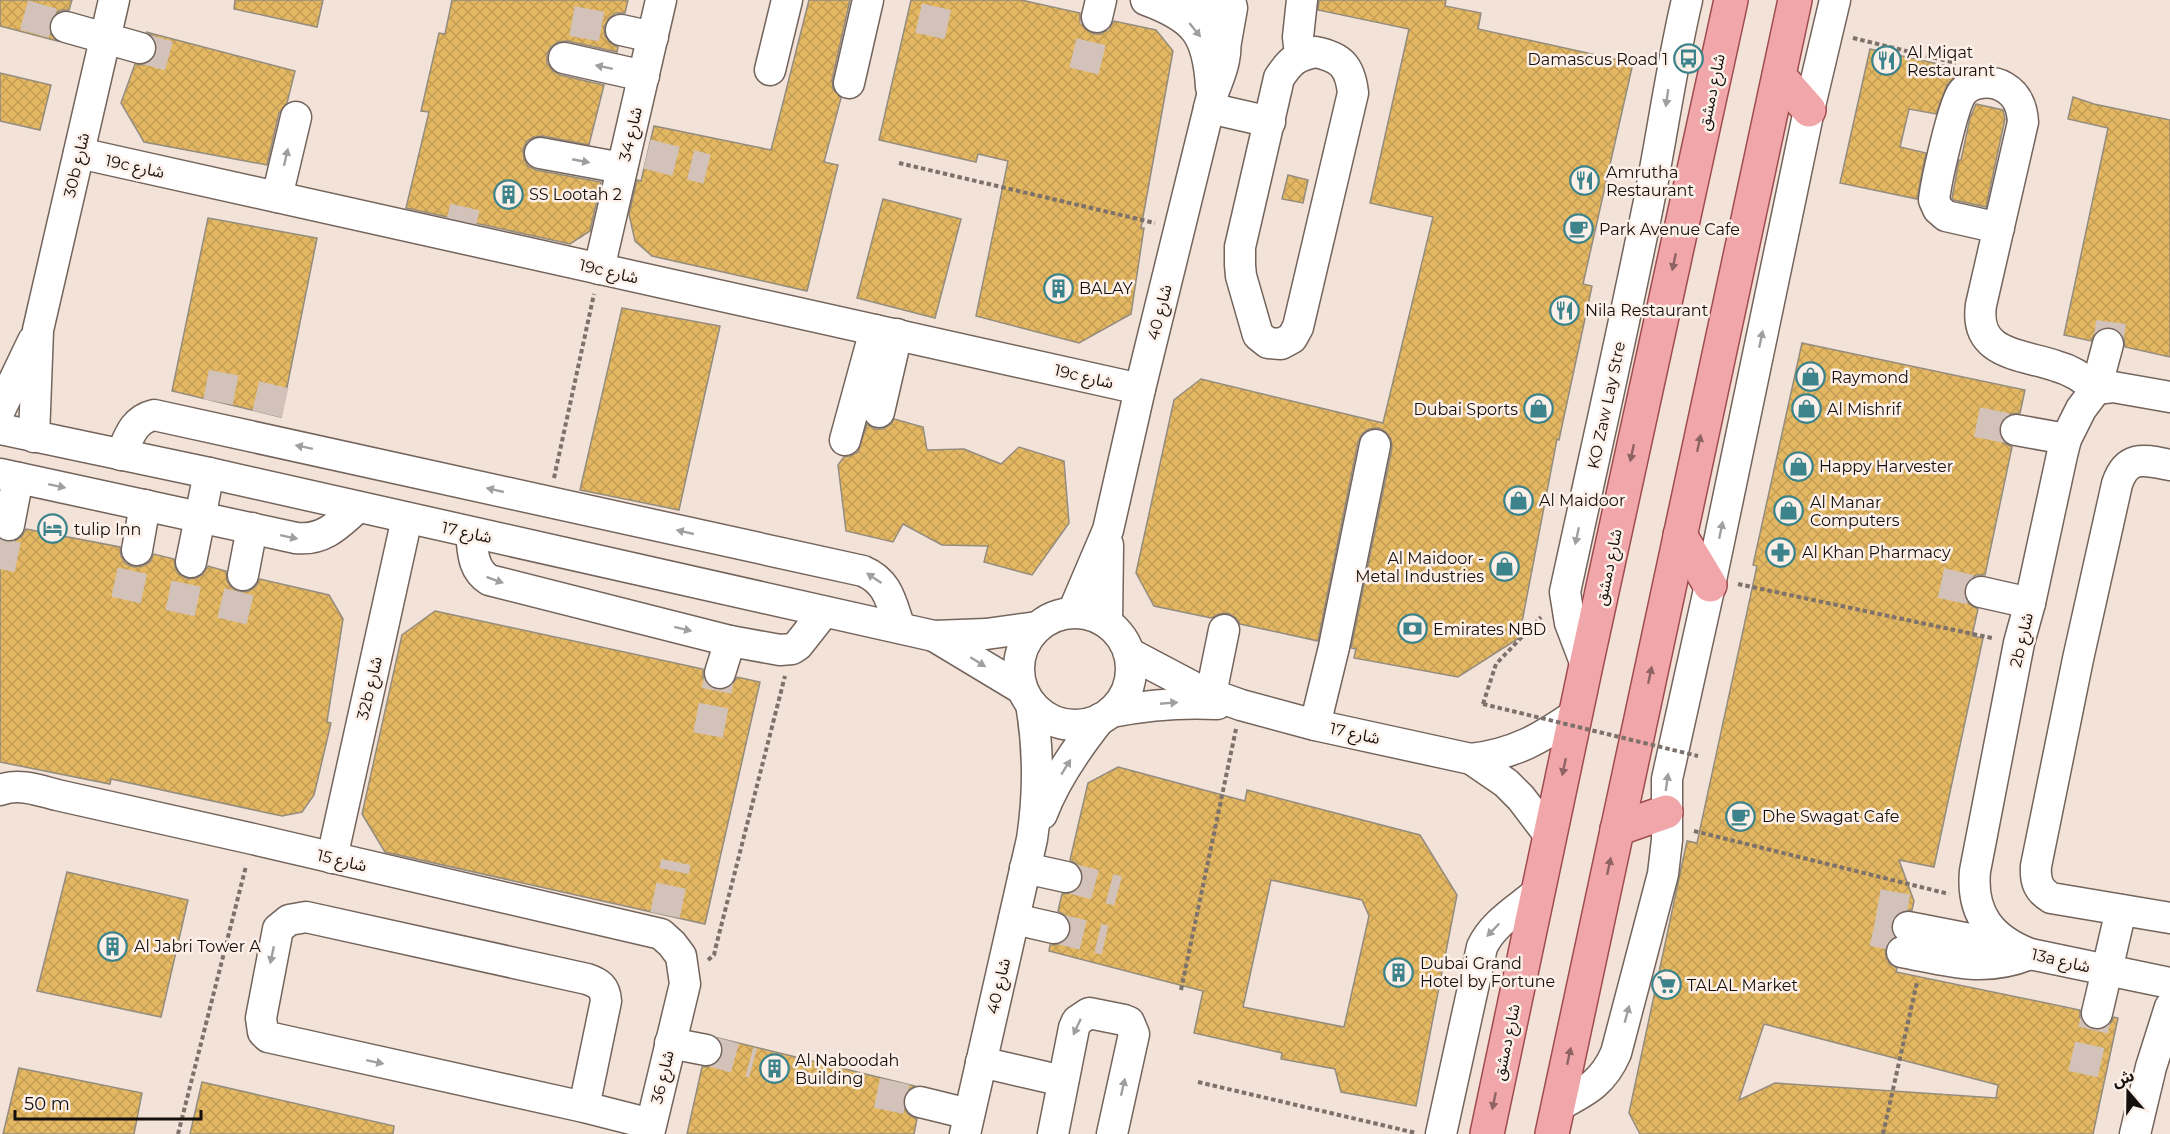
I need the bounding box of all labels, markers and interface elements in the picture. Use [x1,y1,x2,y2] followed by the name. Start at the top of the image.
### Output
[1188,22,1201,38] one-way arrow
[1673,43,1705,75] bus stop icon: Damascus Road 1
[1907,43,1995,80] place label: Al Miqat Restaurant
[1870,45,1902,77] restaurant icon: Al Miqat Restaurant
[1528,50,1668,69] place label: Damascus Road 1
[1694,52,1732,133] street label: شارع دمشق
[594,62,613,71] one-way arrow
[1662,89,1671,108] one-way arrow
[615,105,649,164] street label: شارع 34
[60,131,96,200] street label: 30b شارع
[282,148,292,166] one-way arrow
[103,151,166,185] street label: 19c شارع
[572,156,591,165] one-way arrow
[1606,163,1694,200] place label: Amrutha Restaurant
[1569,165,1601,197] restaurant icon: Amrutha Restaurant
[492,178,524,210] building icon: SS Lootah 2
[529,185,622,204] place label: SS Lootah 2
[1562,213,1594,245] cafe icon: Park Avenue Cafe
[1599,220,1740,239] place label: Park Avenue Cafe
[1669,253,1678,272] one-way arrow
[577,255,640,290] street label: 19c شارع
[1042,272,1074,304] building icon: BALAY
[1079,279,1134,298] place label: BALAY
[1143,282,1178,343] street label: شارع 40
[1548,294,1580,326] restaurant icon: Nila Restaurant
[1585,301,1709,320] place label: Nila Restaurant
[1757,330,1766,349] one-way arrow
[1584,340,1629,471] street label: KO Zaw Lay Stre
[1052,360,1115,395] street label: 19c شارع
[1794,361,1826,393] shop icon: Raymond
[1831,368,1909,387] place label: Raymond
[1523,393,1555,425] shop icon: Dubai Sports
[1790,393,1822,425] shop icon: Al Mishrif
[1414,400,1518,419] place label: Dubai Sports
[1827,400,1902,419] place label: Al Mishrif
[1695,434,1705,452] one-way arrow
[295,442,314,451] one-way arrow
[1627,444,1637,462] one-way arrow
[1782,450,1814,482] shop icon: Happy Harvester
[1819,457,1953,476] place label: Happy Harvester
[48,482,67,491] one-way arrow
[485,484,504,494] one-way arrow
[1502,484,1534,516] shop icon: Al Maidoor
[1539,491,1625,510] place label: Al Maidoor
[1810,493,1900,530] place label: Al Manar Computers
[1773,495,1805,527] shop icon: Al Manar Computers
[37,513,69,545] hotel icon: tulip Inn
[440,518,494,550] street label: شارع 17
[74,520,141,539] place label: tulip Inn
[1717,520,1726,539] one-way arrow
[676,526,694,536] one-way arrow
[1572,527,1581,546] one-way arrow
[1591,527,1629,608] street label: شارع دمشق
[280,532,298,542] one-way arrow
[1765,536,1797,568] pharmacy icon: Al Khan Pharmacy
[1802,543,1951,562] place label: Al Khan Pharmacy
[1355,549,1484,586] place label: Al Maidoor - Metal Industries
[1489,551,1521,583] shop icon: Al Maidoor - Metal Industries
[866,572,882,584] one-way arrow
[486,576,504,586] one-way arrow
[2006,611,2040,670] street label: 2b شارع
[1396,613,1428,645] bank icon: Emirates NBD
[1433,620,1546,639] place label: Emirates NBD
[674,625,692,635] one-way arrow
[353,655,389,722] street label: 32b شارع
[970,657,986,668] one-way arrow
[1646,665,1655,684] one-way arrow
[1159,698,1178,708] one-way arrow
[1328,719,1382,751] street label: شارع 17
[1559,757,1569,776] one-way arrow
[1060,759,1071,775] one-way arrow
[1663,773,1672,792] one-way arrow
[1725,800,1757,832] cafe icon: Dhe Swagat Cafe
[1762,807,1899,826] place label: Dhe Swagat Cafe
[315,846,368,878] street label: شارع 15
[1605,856,1615,875] one-way arrow
[1487,923,1501,937] one-way arrow
[97,930,129,962] building icon: Al Jabri Tower A
[134,937,261,956] place label: Al Jabri Tower A
[2029,945,2092,979] street label: 13a شارع
[267,946,277,965] one-way arrow
[1420,954,1555,991] place label: Dubai Grand Hotel by Fortune
[983,956,1017,1016] street label: شارع 40
[1383,956,1415,988] building icon: Dubai Grand Hotel by Fortune
[1650,969,1682,1001] supermarket icon: TALAL Market
[1687,976,1799,995] place label: TALAL Market
[1489,1002,1527,1083] street label: شارع دمشق
[1622,1005,1632,1023] one-way arrow
[1072,1018,1082,1036] one-way arrow
[1565,1047,1574,1066] one-way arrow
[647,1049,681,1106] street label: شارع 36
[795,1051,899,1088] place label: Al Naboodah Building
[758,1053,790,1085] building icon: Al Naboodah Building
[366,1057,384,1067] one-way arrow
[2098,1062,2158,1122] north arrow
[2109,1066,2137,1091] text: ش
[1118,1078,1128,1096] one-way arrow
[15,1083,201,1121] scale bar
[1489,1092,1498,1111] one-way arrow
[24,1093,70,1115] text: 50 m

